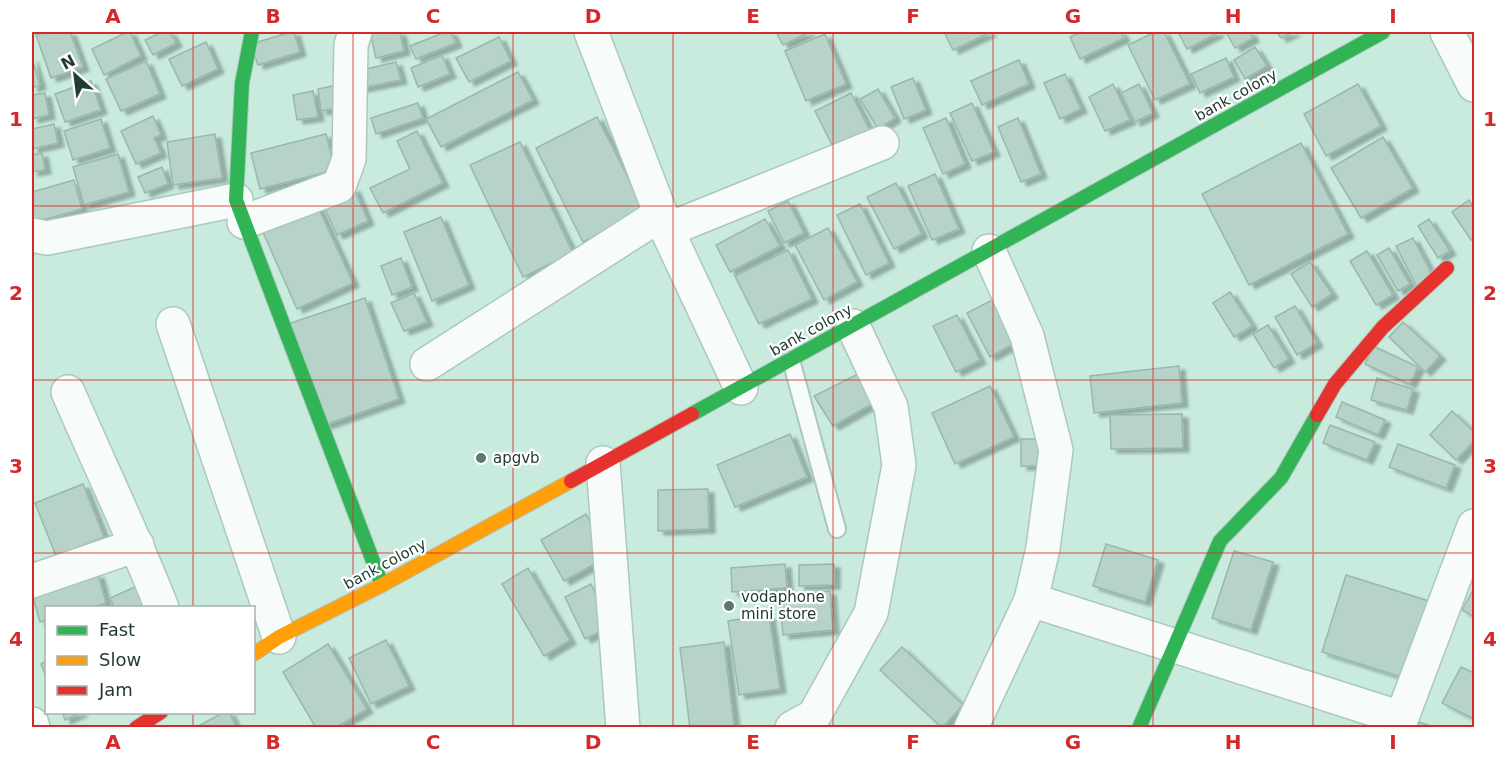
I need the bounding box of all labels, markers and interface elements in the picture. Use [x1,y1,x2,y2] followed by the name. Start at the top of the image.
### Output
[105,4,121,28] text: A
[265,4,281,28] text: B
[426,4,440,28] text: C
[585,4,601,28] text: D
[746,4,760,28] text: E
[906,4,920,28] text: F
[1065,4,1081,28] text: G
[1225,4,1241,28] text: H
[1389,4,1397,28] text: I
[45,45,105,105] north arrow
[58,51,79,74] text: N
[1192,65,1280,125] street label: bank colony
[9,107,23,131] text: 1
[1483,107,1497,131] text: 1
[9,281,23,305] text: 2
[1483,281,1497,305] text: 2
[767,300,855,360] street label: bank colony
[493,449,540,467] place label: apgvb
[474,451,488,465] marker: apgvb
[9,454,23,478] text: 3
[1483,454,1497,478] text: 3
[341,535,429,593] street label: bank colony
[741,588,825,623] place label: vodaphone mini store
[722,599,736,613] marker: vodaphone mini store
[45,606,255,714] legend
[99,619,135,640] text: Fast
[9,627,23,651] text: 4
[1483,627,1497,651] text: 4
[99,649,141,670] text: Slow
[98,679,133,700] text: Jam
[105,730,121,754] text: A
[265,730,281,754] text: B
[426,730,440,754] text: C
[585,730,601,754] text: D
[746,730,760,754] text: E
[906,730,920,754] text: F
[1065,730,1081,754] text: G
[1225,730,1241,754] text: H
[1389,730,1397,754] text: I

